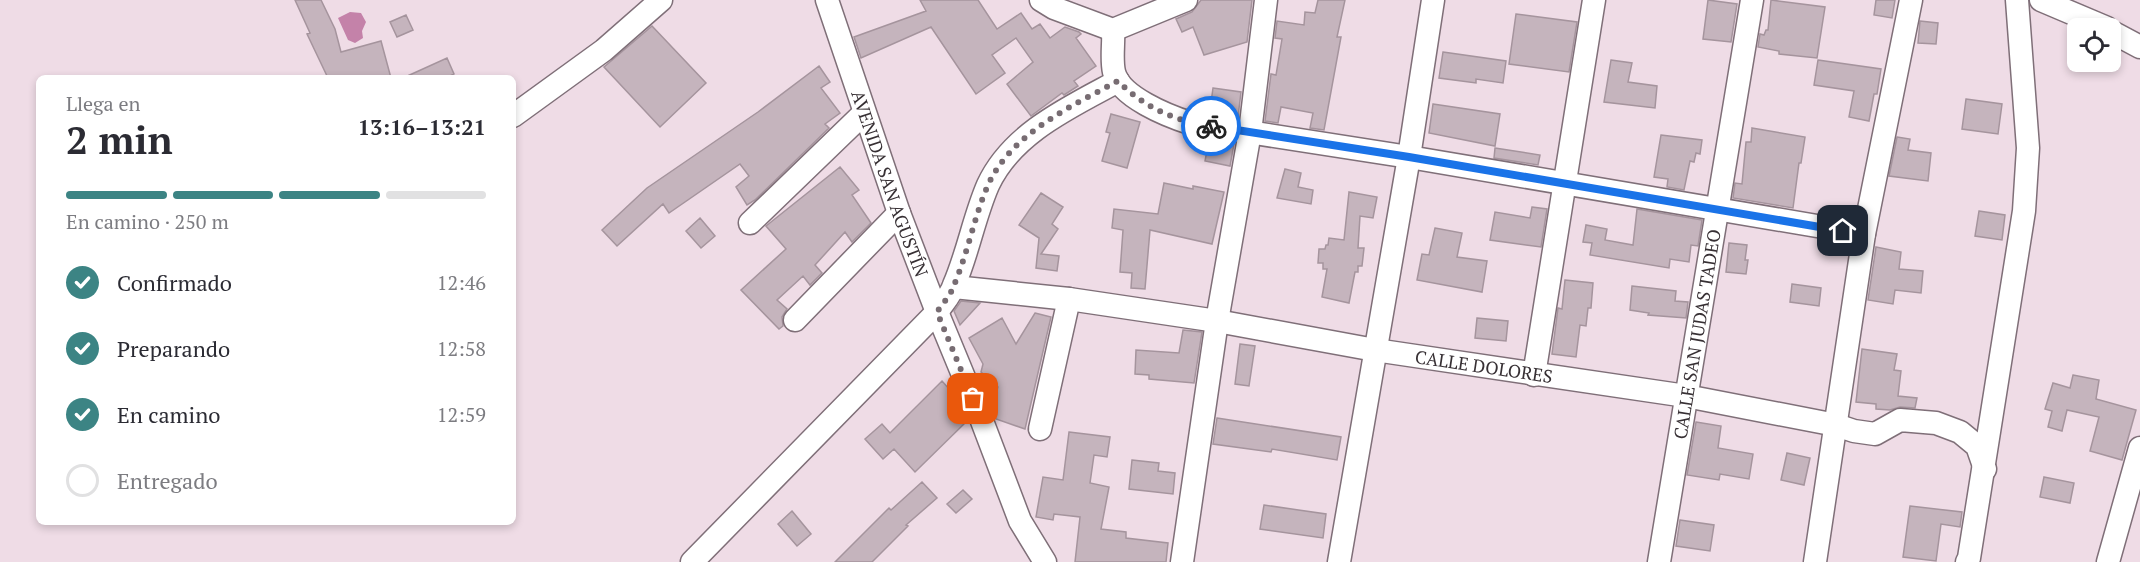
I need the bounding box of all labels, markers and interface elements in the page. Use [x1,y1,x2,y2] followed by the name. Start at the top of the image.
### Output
[2067,18,2121,72] map controls
[2067,18,2121,72] button: locate
[846,87,934,280] street label: AVENIDA SAN AGUSTÍN
[66,90,140,117] text: Llega en
[1181,96,1241,156] courier
[1195,110,1228,143] icon: bike
[358,112,486,141] text: 13:16–13:21
[66,113,173,165] text: 2 min
[1817,205,1868,256] pin
[66,208,229,235] text: En camino · 250 m
[1826,214,1859,247] icon: home
[1668,227,1726,441] street label: CALLE SAN JUDAS TADEO
[66,266,99,299] icon: check
[117,268,232,297] text: Confirmado
[437,269,486,296] text: 12:46
[66,332,99,365] icon: check
[117,334,230,363] text: Preparando
[437,335,486,362] text: 12:58
[1414,344,1554,388] street label: CALLE DOLORES
[947,373,998,424] pin
[956,382,989,415] icon: bag
[66,398,99,431] icon: check
[117,400,220,429] text: En camino
[437,401,486,428] text: 12:59
[117,466,218,495] text: Entregado

